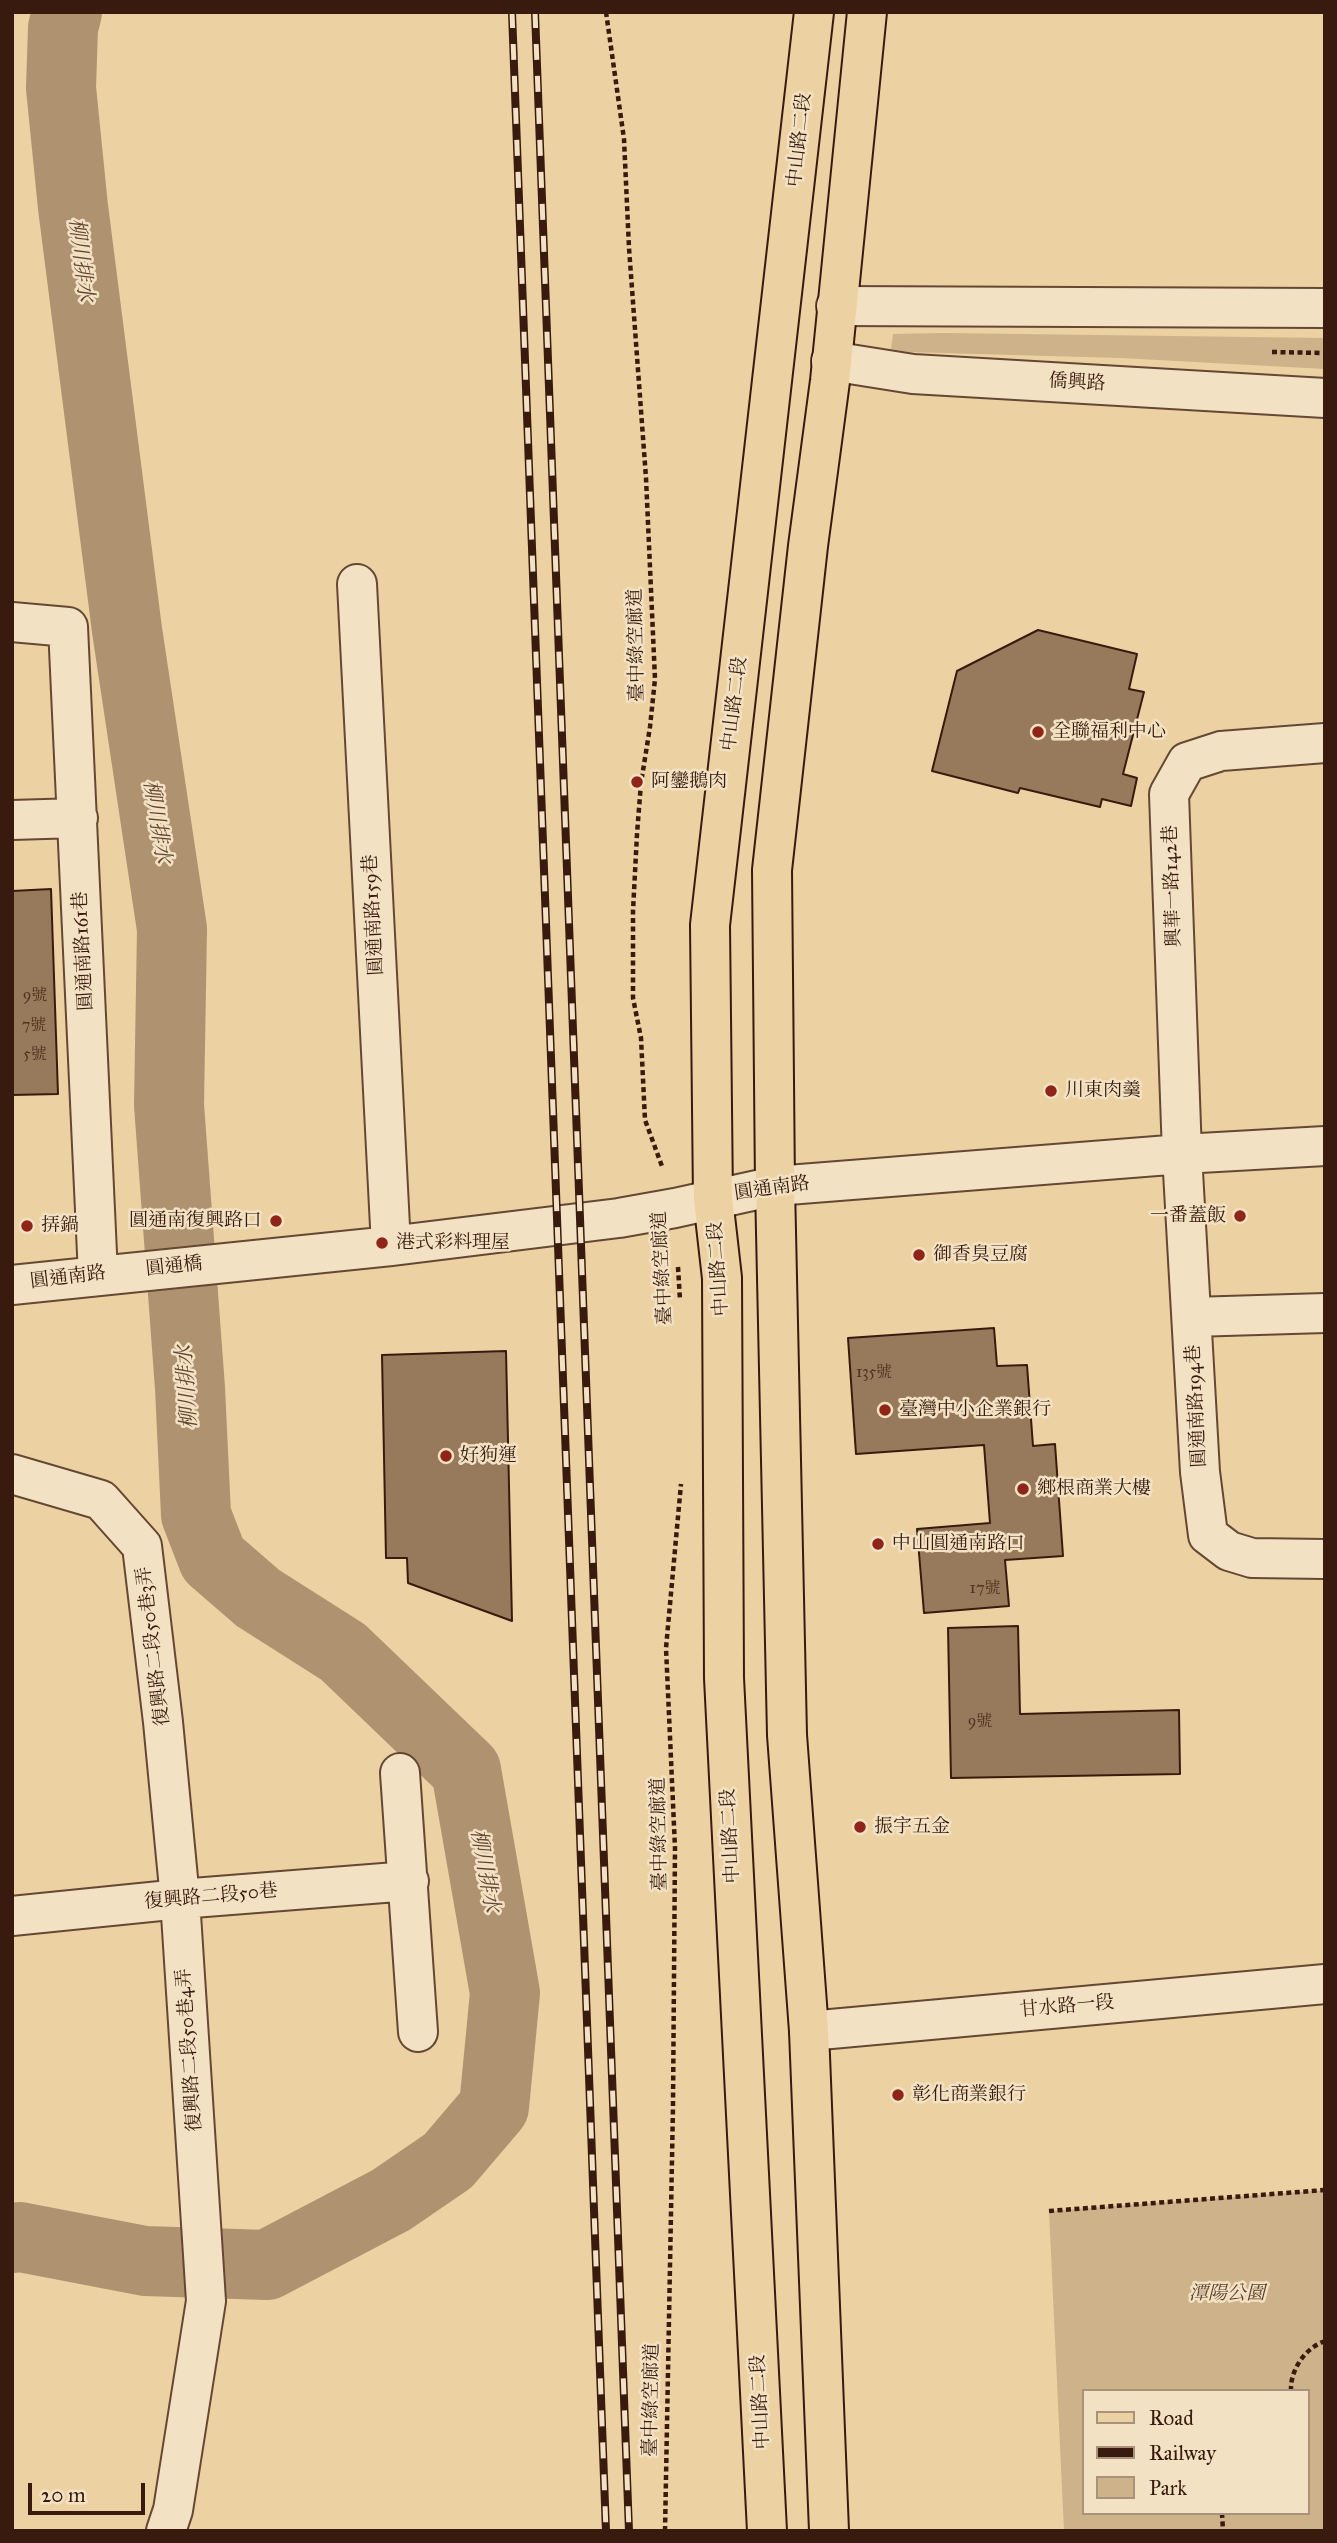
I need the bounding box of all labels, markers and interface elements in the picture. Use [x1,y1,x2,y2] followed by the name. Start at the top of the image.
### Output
[784,92,816,188] street label: 中山路二段
[62,217,98,303] water label: 柳川排水
[1048,370,1106,396] street label: 僑興路
[625,588,649,702] street label: 臺中綠空廊道
[718,655,752,753] street label: 中山路二段
[1052,721,1166,743] place label: 全聯福利中心
[1030,724,1046,740] marker: 全聯福利中心
[651,771,727,793] place label: 阿鑾鵝肉
[629,774,645,790] marker: 阿鑾鵝肉
[137,779,175,865] water label: 柳川排水
[1159,824,1187,948] street label: 興華一路142巷
[359,854,389,976] street label: 圓通南路159巷
[69,891,99,1011] street label: 圓通南路161巷
[23,986,47,1006] house number: 9號
[22,1016,46,1036] house number: 7號
[23,1045,47,1065] house number: 5號
[1065,1080,1141,1102] place label: 川東肉羹
[1043,1083,1059,1099] marker: 川東肉羹
[733,1172,811,1206] street label: 圓通南路
[1150,1205,1226,1227] place label: 一番蓋飯
[1232,1208,1248,1224] marker: 一番蓋飯
[129,1210,262,1232] place label: 圓通南復興路口
[649,1210,677,1326] street label: 臺中綠空廊道
[268,1213,284,1229] marker: 圓通南復興路口
[41,1215,79,1237] place label: 挵鍋
[19,1218,35,1234] marker: 挵鍋
[704,1221,734,1317] street label: 中山路二段
[396,1232,510,1254] place label: 港式彩料理屋
[374,1235,390,1251] marker: 港式彩料理屋
[933,1244,1028,1266] place label: 御香臭豆腐
[911,1247,927,1263] marker: 御香臭豆腐
[144,1253,204,1281] street label: 圓通橋
[29,1262,107,1294] street label: 圓通南路
[173,1344,203,1430] water label: 柳川排水
[1182,1344,1212,1468] street label: 圓通南路194巷
[856,1363,892,1383] house number: 135號
[899,1399,1051,1421] place label: 臺灣中小企業銀行
[877,1402,893,1418] marker: 臺灣中小企業銀行
[460,1445,517,1467] place label: 好狗運
[438,1448,454,1464] marker: 好狗運
[1037,1478,1151,1500] place label: 鄉根商業大樓
[1015,1481,1031,1497] marker: 鄉根商業大樓
[892,1533,1025,1555] place label: 中山圓通南路口
[870,1536,886,1552] marker: 中山圓通南路口
[133,1565,175,1727] street label: 復興路二段50巷3弄
[970,1579,1000,1599] house number: 17號
[968,1712,992,1732] house number: 9號
[648,1777,672,1891] street label: 臺中綠空廊道
[717,1788,745,1884] street label: 中山路二段
[874,1816,950,1838] place label: 振宇五金
[852,1819,868,1835] marker: 振宇五金
[464,1827,504,1915] water label: 柳川排水
[143,1880,279,1914] street label: 復興路二段50巷
[173,1968,207,2132] street label: 復興路二段50巷4弄
[1019,1992,1115,2022] street label: 甘水路一段
[912,2084,1026,2106] place label: 彰化商業銀行
[890,2087,906,2103] marker: 彰化商業銀行
[1189,2283,1265,2305] park label: 潭陽公園
[640,2343,664,2457] street label: 臺中綠空廊道
[747,2354,775,2450] street label: 中山路二段
[1082,2389,1309,2515] legend
[1149,2405,1194,2431] text: Road
[1149,2440,1216,2466] text: Railway
[32,2470,149,2514] scale bar
[1149,2475,1187,2501] text: Park
[41,2482,86,2508] text: 20 m

